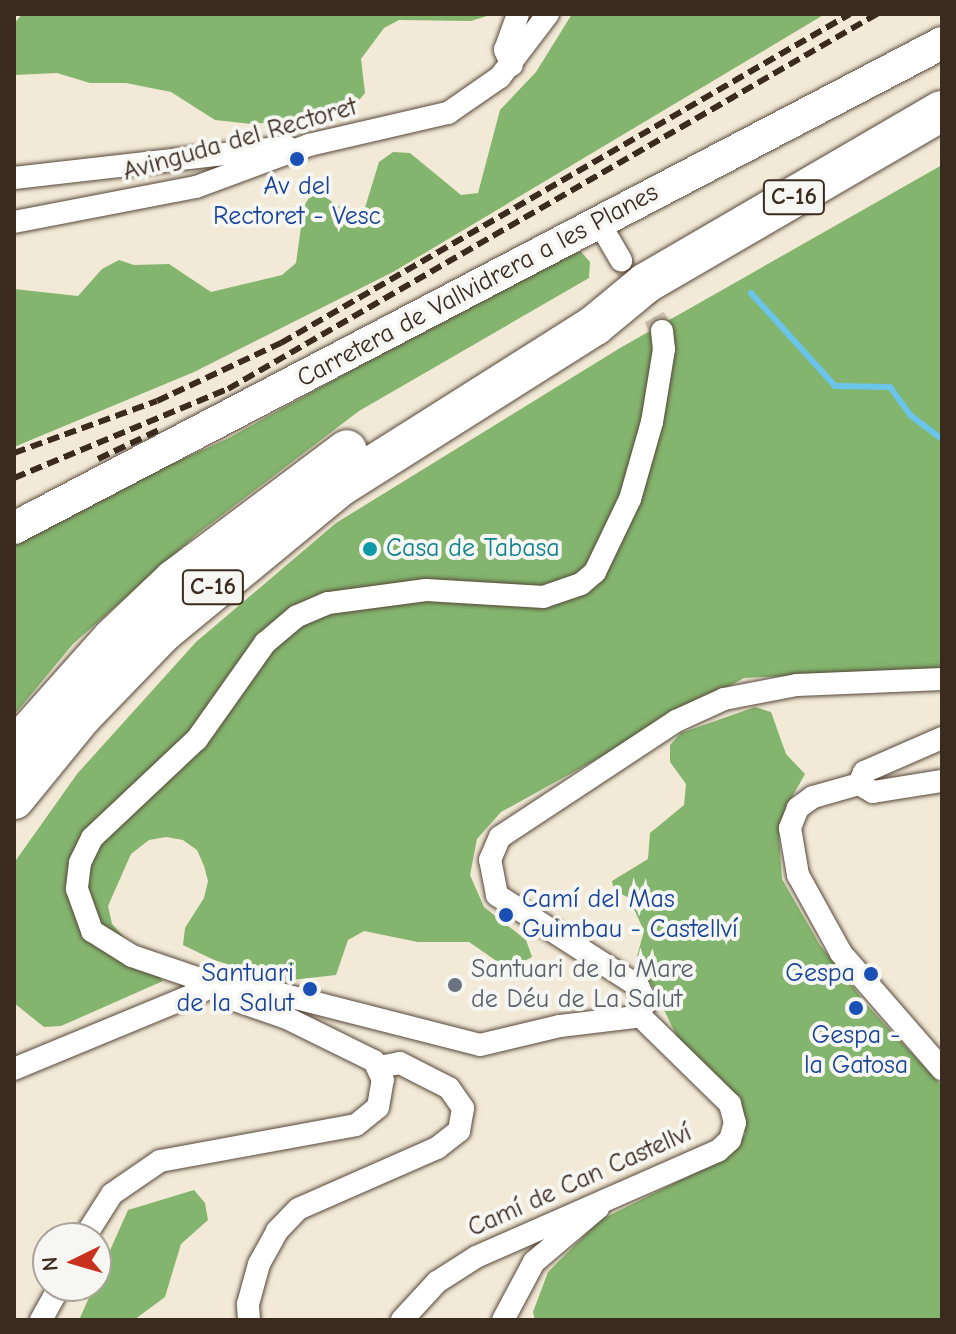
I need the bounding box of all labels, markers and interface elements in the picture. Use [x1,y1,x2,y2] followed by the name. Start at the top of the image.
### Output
[119,92,361,188] street label: Avinguda del Rectoret
[288,150,306,168] marker: Av del Rectoret - Vesc
[213,171,381,232] place label: Av del Rectoret - Vesc
[292,177,664,395] street label: Carretera de Vallvidrera a les Planes
[762,177,826,217] road number: C-16
[386,533,560,565] place label: Casa de Tabasa
[361,540,379,558] marker: Casa de Tabasa
[181,567,245,607] road number: C-16
[522,884,738,946] place label: Camí del Mas Guimbau - Castellví
[497,906,515,924] marker: Camí del Mas Guimbau - Castellví
[471,954,694,1016] place label: Santuari de la Mare de Déu de La Salut
[177,958,294,1020] place label: Santuari de la Salut
[785,958,855,990] place label: Gespa
[862,965,880,983] marker: Gespa
[446,976,464,994] marker: Santuari de la Mare de Déu de La Salut
[301,980,319,998] marker: Santuari de la Salut
[847,999,865,1017] marker: Gespa - la Gatosa
[804,1020,908,1082] place label: Gespa - la Gatosa
[463,1118,697,1244] street label: Camí de Can Castellví
[32,1222,112,1302] north arrow
[37,1256,64,1272] text: N

